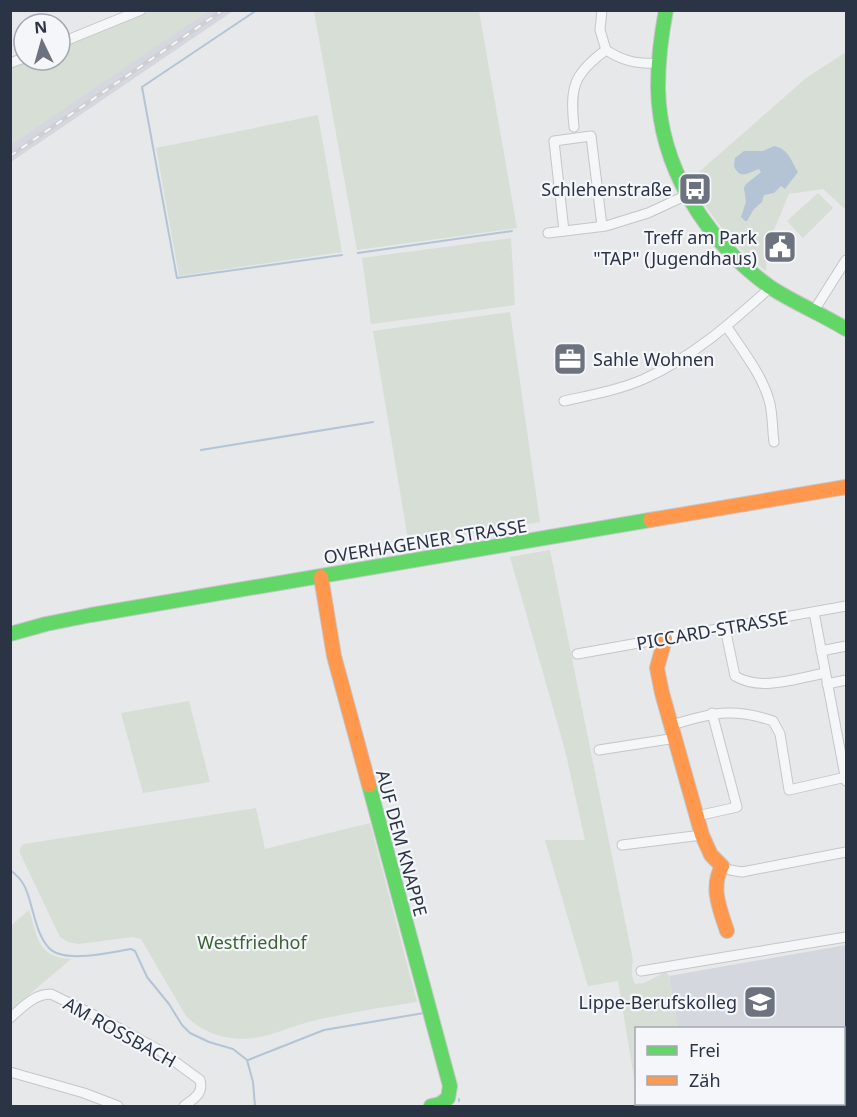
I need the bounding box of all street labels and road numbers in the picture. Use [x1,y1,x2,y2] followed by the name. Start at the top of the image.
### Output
[322,513,528,569] street label: OVERHAGENER STRASSE
[634,605,790,655] street label: PICCARD-STRASSE
[371,767,433,919] street label: AUF DEM KNAPPE
[59,991,181,1073] street label: AM ROSSBACH

